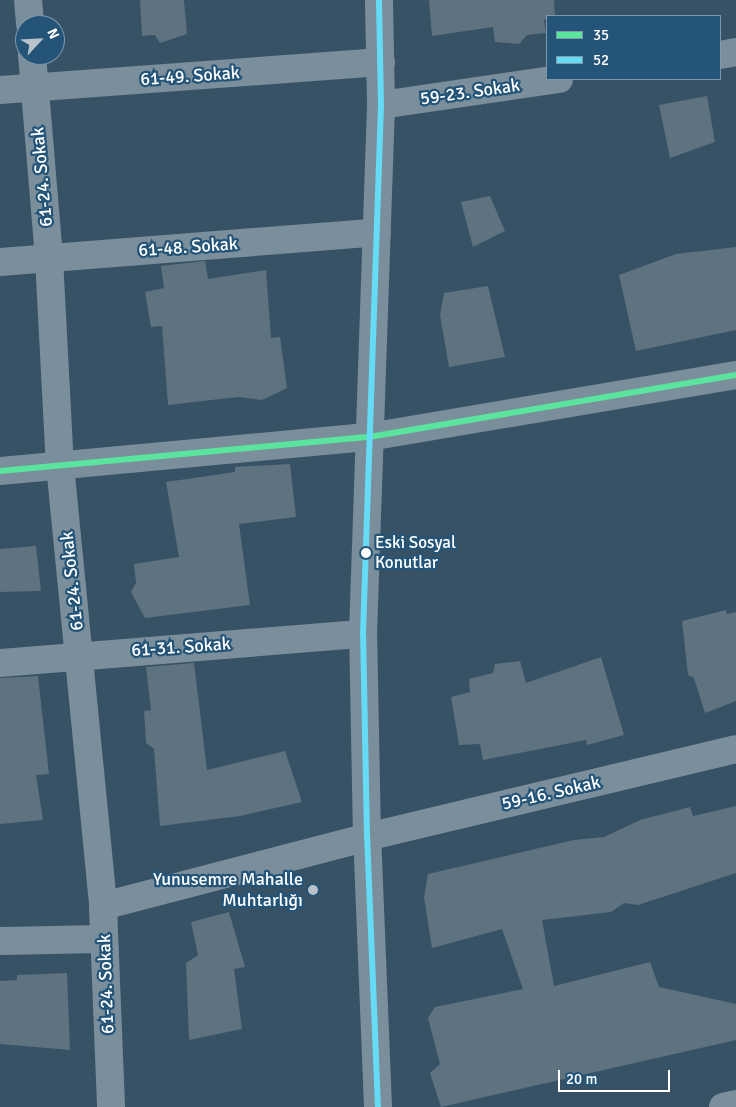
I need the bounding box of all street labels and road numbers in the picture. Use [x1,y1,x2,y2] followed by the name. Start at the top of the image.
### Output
[140,62,240,90] street label: 61-49. Sokak
[419,74,521,110] street label: 59-23. Sokak
[27,126,57,228] street label: 61-24. Sokak
[138,233,238,261] street label: 61-48. Sokak
[56,530,88,632] street label: 61-24. Sokak
[131,633,231,661] street label: 61-31. Sokak
[500,771,602,815] street label: 59-16. Sokak
[93,934,119,1034] street label: 61-24. Sokak

